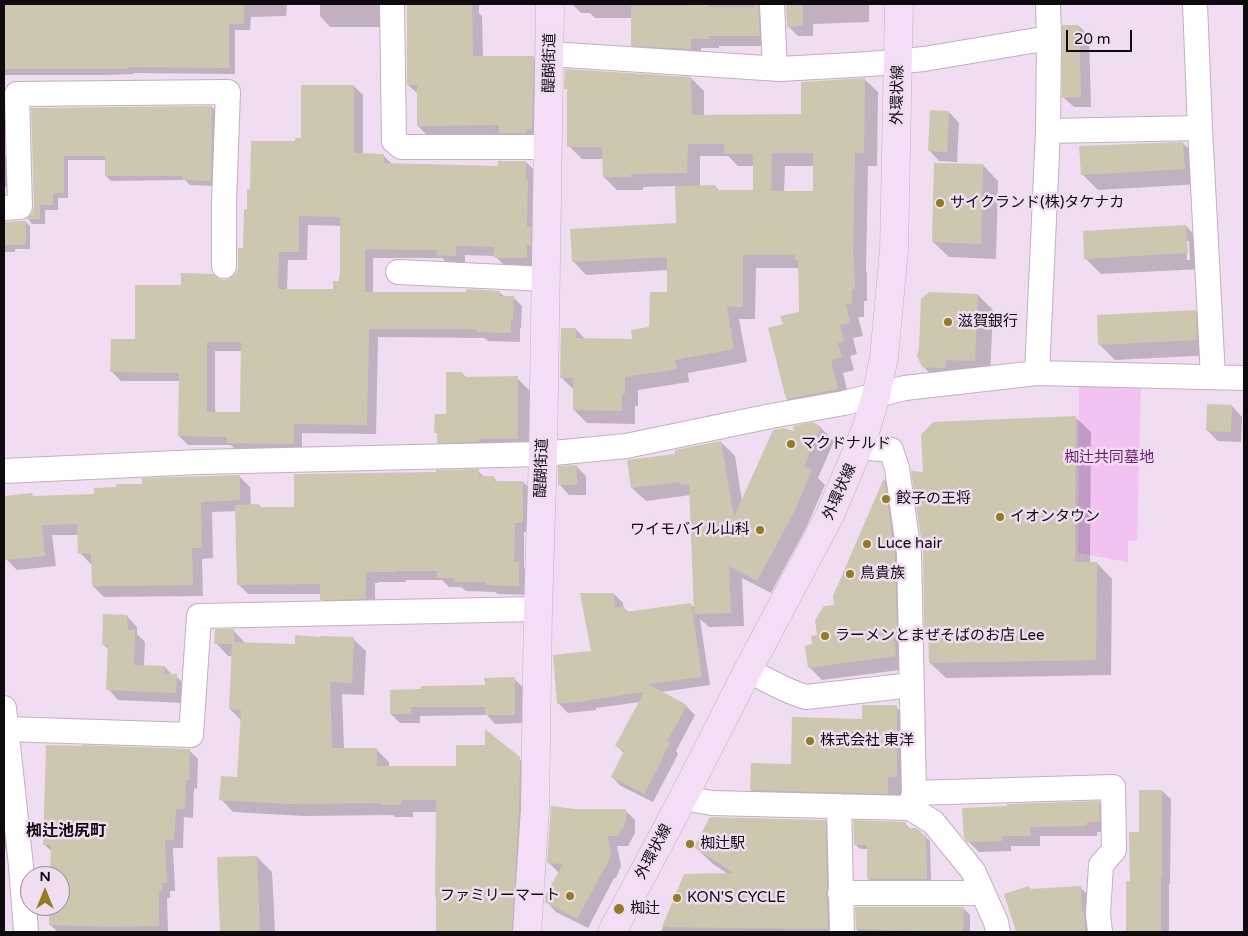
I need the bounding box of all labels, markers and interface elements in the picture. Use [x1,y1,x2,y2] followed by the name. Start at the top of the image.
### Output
[1068,20,1134,52] scale bar
[1074,30,1111,48] text: 20 m
[540,33,560,93] street label: 醍醐街道
[888,65,908,125] street label: 外環状線
[950,194,1124,212] place label: サイクランド(株)タケナカ
[934,197,946,209] marker: サイクランド(株)タケナカ
[958,313,1018,331] place label: 滋賀銀行
[942,316,954,328] marker: 滋賀銀行
[801,435,891,453] place label: マクドナルド
[532,438,552,498] street label: 醍醐街道
[785,438,797,450] marker: マクドナルド
[1064,449,1154,467] park label: 椥辻共同墓地
[820,461,860,523] street label: 外環状線
[896,490,971,508] place label: 餃子の王将
[880,493,892,505] marker: 餃子の王将
[1010,508,1100,526] place label: イオンタウン
[994,511,1006,523] marker: イオンタウン
[630,521,750,539] place label: ワイモバイル山科
[754,524,766,536] marker: ワイモバイル山科
[877,535,942,553] place label: Luce hair
[861,538,873,550] marker: Luce hair
[860,565,905,583] place label: 鳥貴族
[844,568,856,580] marker: 鳥貴族
[835,627,1045,645] place label: ラーメンとまぜそばのお店 Lee
[819,630,831,642] marker: ラーメンとまぜそばのお店 Lee
[820,732,914,750] place label: 株式会社 東洋
[804,735,816,747] marker: 株式会社 東洋
[632,821,676,883] street label: 外環状線
[26,822,106,842] district label: 椥辻池尻町
[700,835,745,853] place label: 椥辻駅
[684,838,696,850] marker: 椥辻駅
[20,866,70,916] north arrow
[39,868,51,885] text: N
[440,887,560,905] place label: ファミリーマート
[687,889,785,907] place label: KON'S CYCLE
[564,890,576,902] marker: ファミリーマート
[671,892,683,904] marker: KON'S CYCLE
[630,900,660,918] place label: 椥辻
[612,902,626,916] marker: 椥辻

